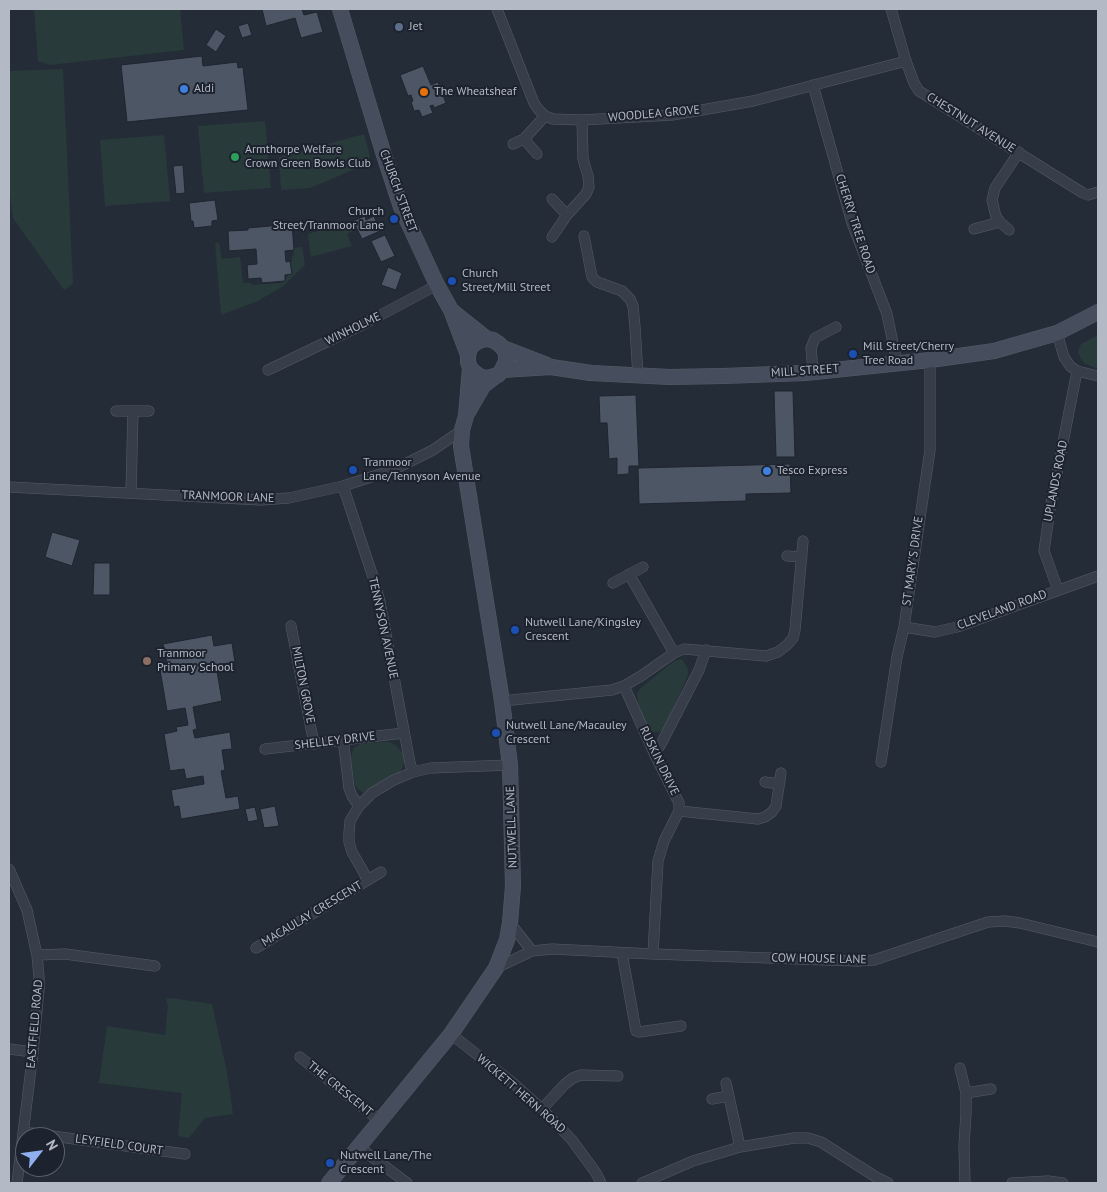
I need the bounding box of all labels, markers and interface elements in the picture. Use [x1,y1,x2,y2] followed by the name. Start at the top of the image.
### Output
[409,20,423,34] place label: Jet
[393,21,405,33] marker: Jet
[194,82,214,96] place label: Aldi
[178,83,190,95] marker: Aldi
[434,85,517,99] place label: The Wheatsheaf
[418,86,430,98] marker: The Wheatsheaf
[924,90,1018,156] street label: CHESTNUT AVENUE
[608,103,700,125] street label: WOODLEA GROVE
[245,143,371,171] place label: Armthorpe Welfare Crown Green Bowls Club
[376,148,420,234] street label: CHURCH STREET
[229,151,241,163] marker: Armthorpe Welfare Crown Green Bowls Club
[832,172,878,276] street label: CHERRY TREE ROAD
[273,205,384,233] place label: Church Street/Tranmoor Lane
[388,213,400,225] marker: Church Street/Tranmoor Lane
[462,267,550,295] place label: Church Street/Mill Street
[446,275,458,287] marker: Church Street/Mill Street
[323,309,383,349] street label: WINHOLME
[863,340,954,368] place label: Mill Street/Cherry Tree Road
[847,348,859,360] marker: Mill Street/Cherry Tree Road
[770,361,840,381] street label: MILL STREET
[1041,439,1071,523] street label: UPLANDS ROAD
[363,456,480,484] place label: Tranmoor Lane/Tennyson Avenue
[347,464,359,476] marker: Tranmoor Lane/Tennyson Avenue
[777,464,847,478] place label: Tesco Express
[761,465,773,477] marker: Tesco Express
[181,488,275,506] street label: TRANMOOR LANE
[900,515,926,607] street label: ST MARY'S DRIVE
[365,576,401,680] street label: TENNYSON AVENUE
[955,587,1049,633] street label: CLEVELAND ROAD
[525,616,641,644] place label: Nutwell Lane/Kingsley Crescent
[509,624,521,636] marker: Nutwell Lane/Kingsley Crescent
[288,645,318,725] street label: MILTON GROVE
[157,647,234,675] place label: Tranmoor Primary School
[141,655,153,667] marker: Tranmoor Primary School
[506,719,627,747] place label: Nutwell Lane/Macauley Crescent
[636,724,682,798] street label: RUSKIN DRIVE
[490,727,502,739] marker: Nutwell Lane/Macauley Crescent
[294,729,376,753] street label: SHELLEY DRIVE
[503,786,521,868] street label: NUTWELL LANE
[259,878,365,950] street label: MACAULAY CRESCENT
[771,951,867,967] street label: COW HOUSE LANE
[24,979,46,1069] street label: EASTFIELD ROAD
[474,1051,568,1137] street label: WICKETT HERN ROAD
[305,1058,375,1120] street label: THE CRESCENT
[15,1127,65,1177] north arrow
[74,1132,164,1158] street label: LEYFIELD COURT
[42,1137,62,1153] text: N
[340,1149,432,1177] place label: Nutwell Lane/The Crescent
[324,1157,336,1169] marker: Nutwell Lane/The Crescent

